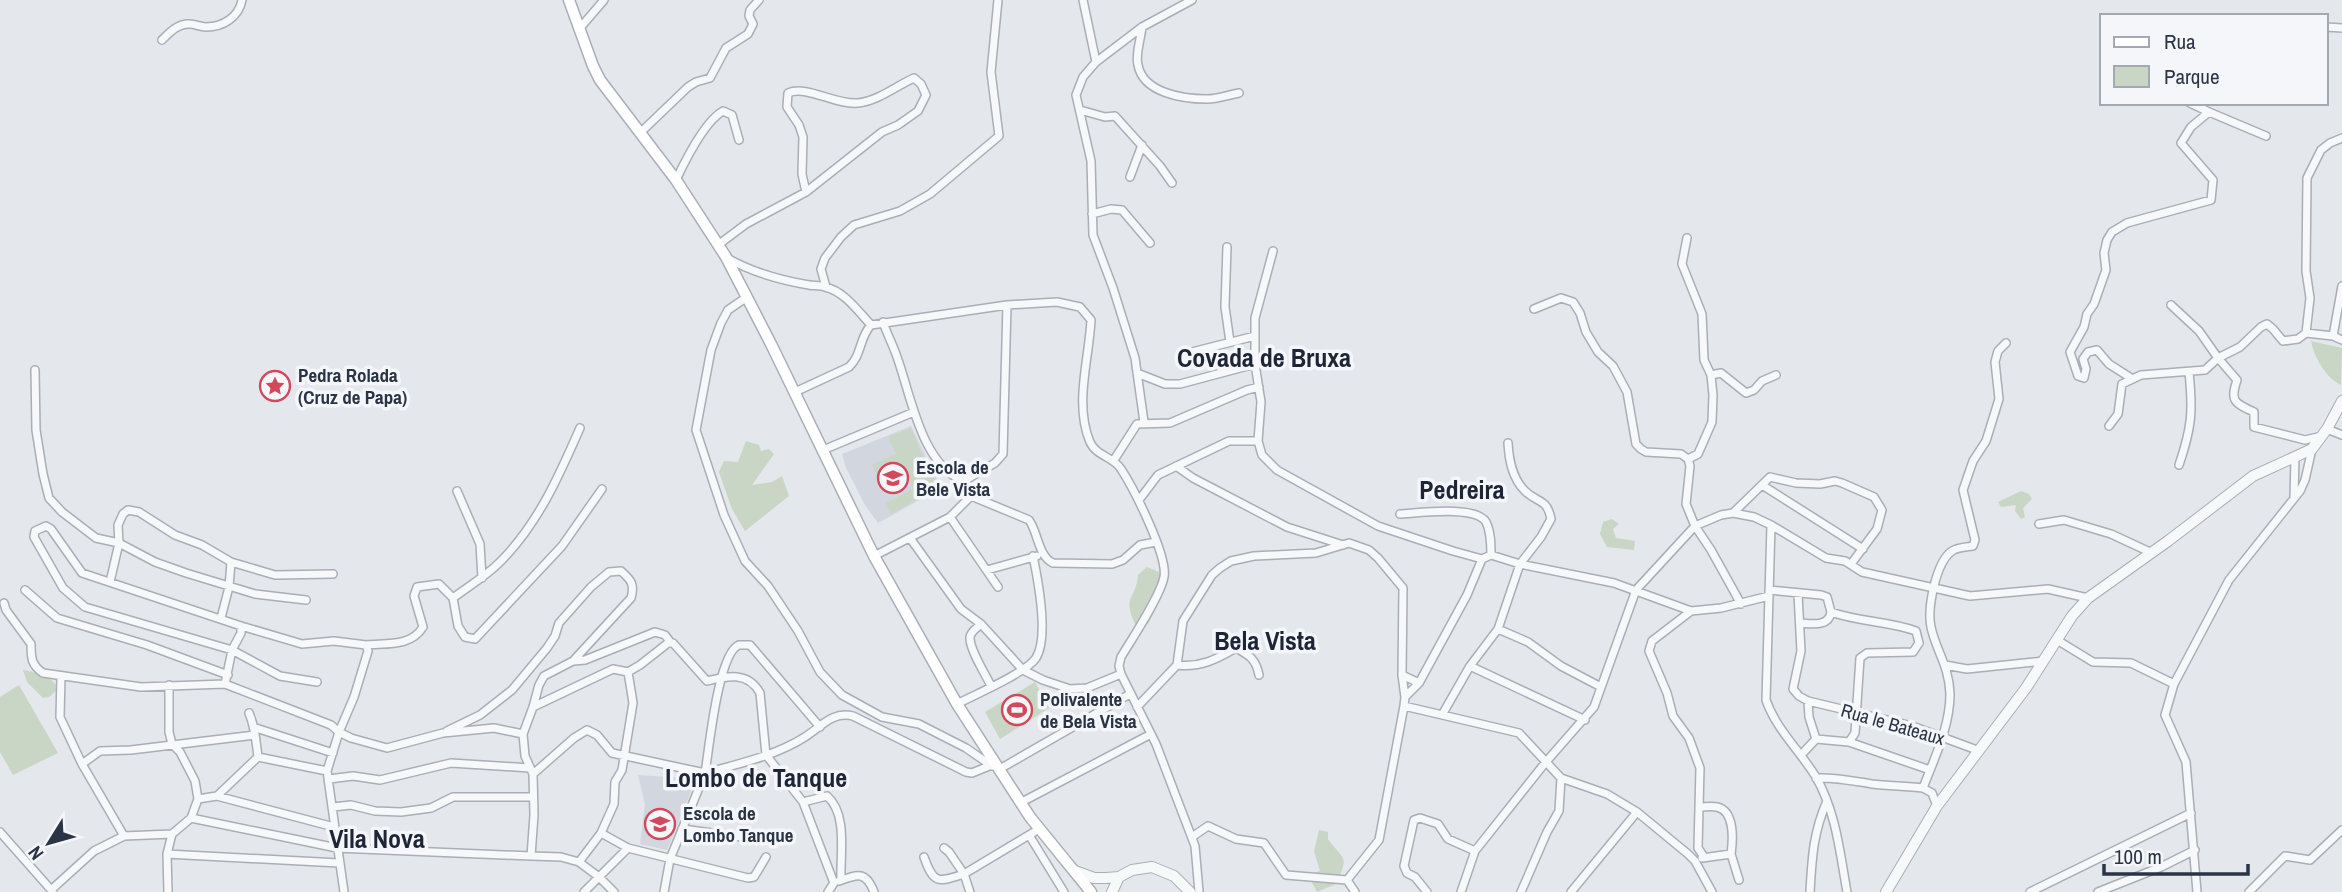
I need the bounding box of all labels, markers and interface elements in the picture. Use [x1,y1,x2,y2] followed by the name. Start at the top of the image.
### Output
[2100,14,2328,105] legend
[2164,27,2196,56] text: Rua
[2164,62,2220,91] text: Parque
[1177,340,1351,375] district label: Covada de Bruxa
[298,362,407,410] place label: Pedra Rolada (Cruz de Papa)
[258,369,292,403] place icon: Pedra Rolada (Cruz de Papa)
[916,454,991,502] place label: Escola de Bele Vista
[876,461,910,495] school or university icon: Escola de Bele Vista
[1419,472,1505,507] district label: Pedreira
[1214,623,1316,658] district label: Bela Vista
[1040,686,1137,734] place label: Polivalente de Bela Vista
[1000,693,1034,727] sports icon: Polivalente de Bela Vista
[1838,697,1948,751] street label: Rua le Bateaux
[665,760,847,795] district label: Lombo de Tanque
[683,800,794,848] place label: Escola de Lombo Tanque
[643,807,677,841] school or university icon: Escola de Lombo Tanque
[14,808,84,878] north arrow
[329,821,425,856] district label: Vila Nova
[2104,832,2248,876] scale bar
[22,841,49,866] text: N
[2114,842,2162,871] text: 100 m

